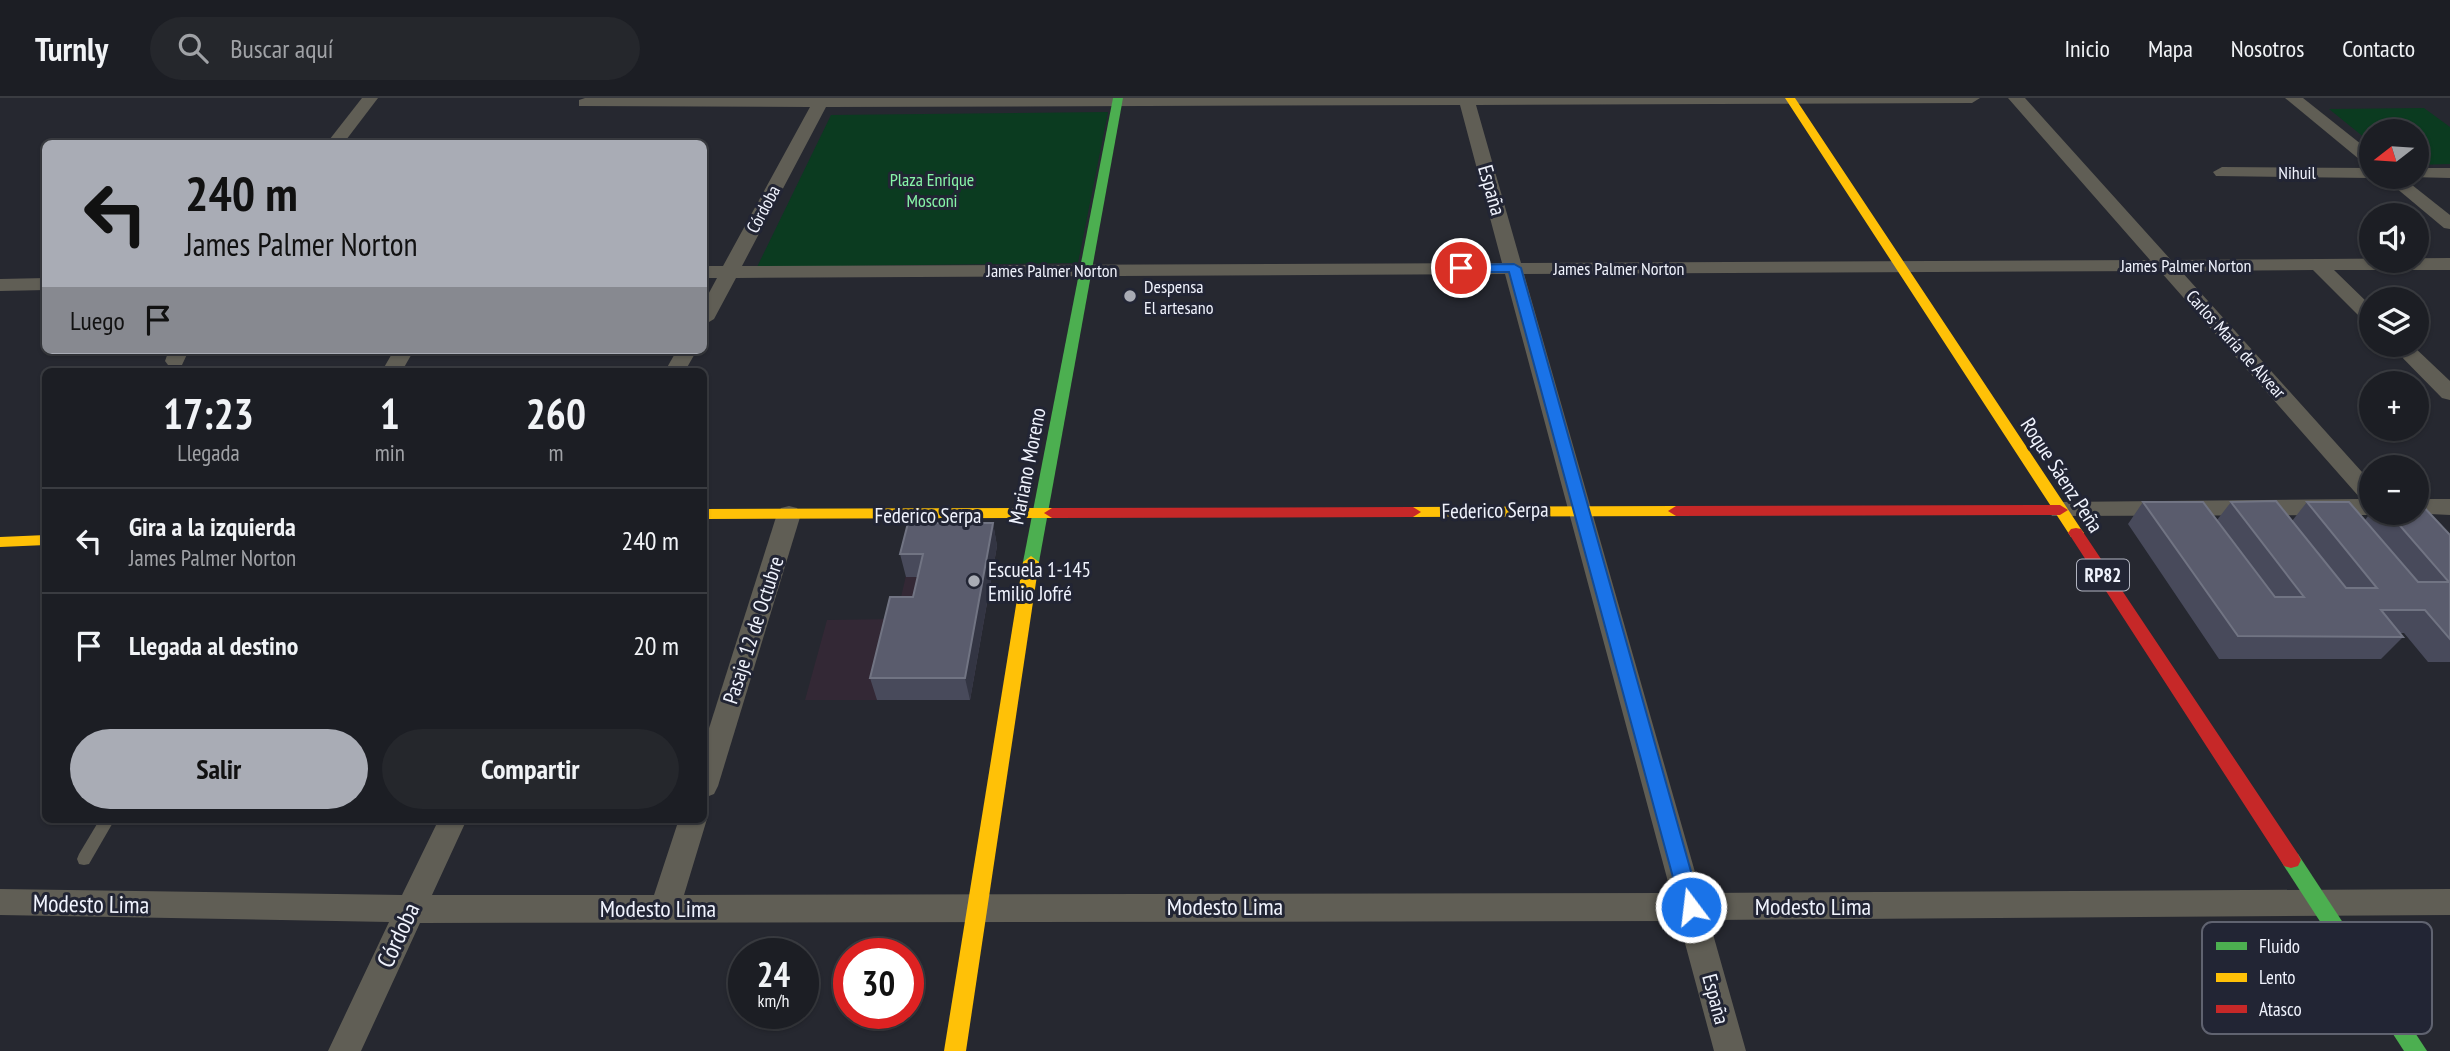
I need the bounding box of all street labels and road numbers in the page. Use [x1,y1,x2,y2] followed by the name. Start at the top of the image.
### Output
[2278,161,2317,184] street label: Nihuil
[1472,162,1512,218] street label: España
[741,181,785,237] street label: Córdoba
[2120,254,2251,277] street label: James Palmer Norton
[1553,257,1684,280] street label: James Palmer Norton
[986,259,1117,282] street label: James Palmer Norton
[2181,285,2291,403] street label: Carlos María de Alvear
[1002,405,1052,527] street label: Mariano Moreno
[2015,412,2109,538] street label: Roque Sáenz Peña
[1441,496,1549,524] street label: Federico Serpa
[874,502,982,529] street label: Federico Serpa
[716,553,790,707] street label: Pasaje 12 de Octubre
[2077,560,2129,590] road number: RP82
[33,887,149,921] street label: Modesto Lima
[1167,891,1283,922] street label: Modesto Lima
[1755,891,1871,922] street label: Modesto Lima
[600,893,716,924] street label: Modesto Lima
[370,898,426,972] street label: Córdoba
[1696,971,1736,1027] street label: España

